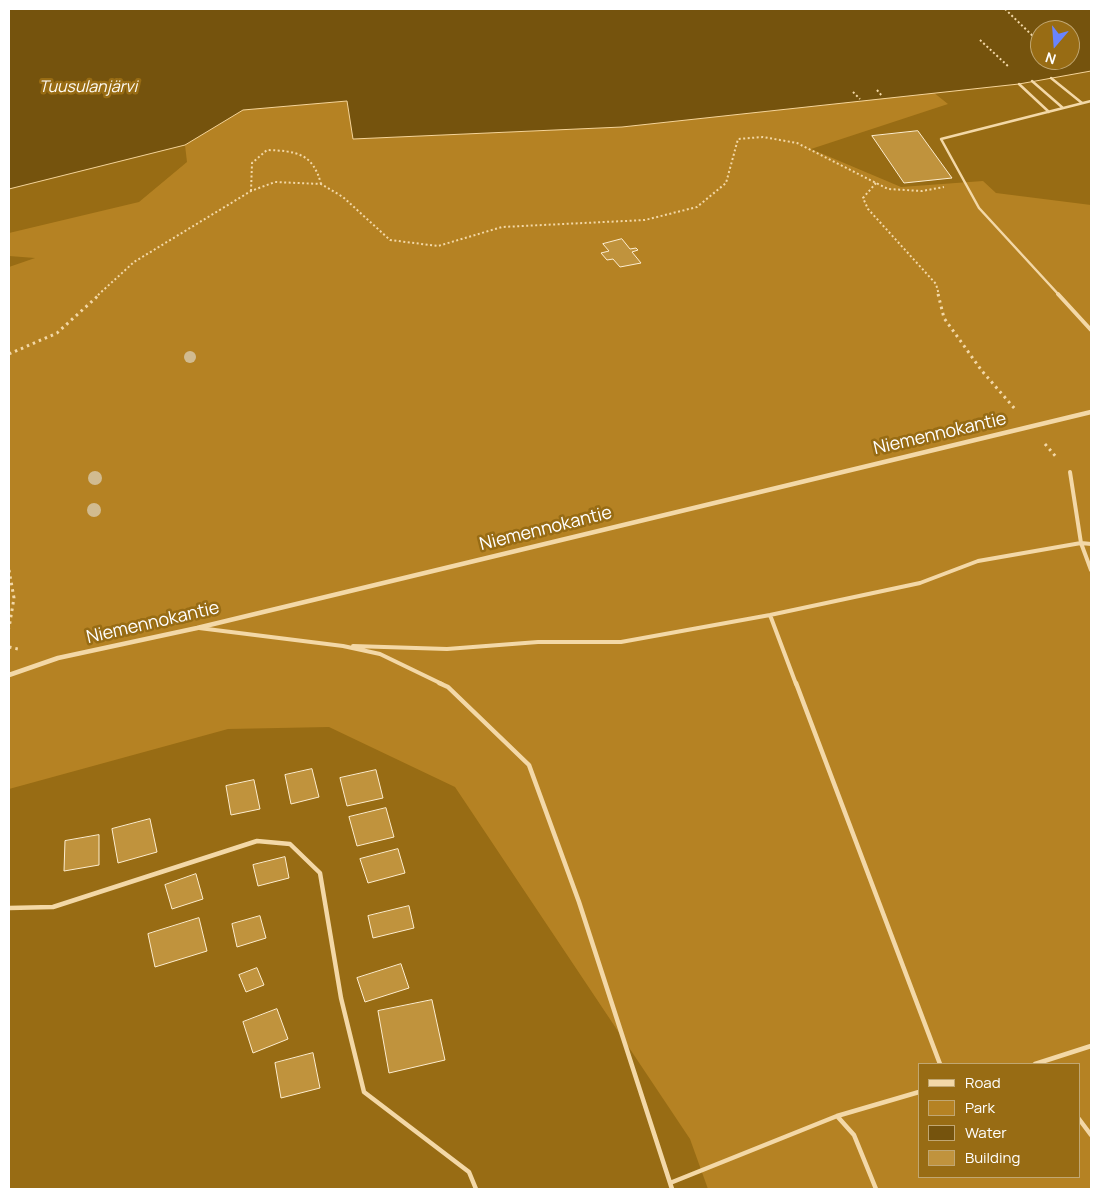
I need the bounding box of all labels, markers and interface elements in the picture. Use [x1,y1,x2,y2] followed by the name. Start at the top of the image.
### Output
[1030,20,1080,70] north arrow
[1043,48,1058,69] text: N
[39,78,137,98] water label: Tuusulanjärvi
[871,408,1009,460] street label: Niemennokantie
[478,502,614,556] street label: Niemennokantie
[84,597,222,649] street label: Niemennokantie
[918,1063,1080,1178] legend
[965,1072,1001,1093] text: Road
[965,1097,995,1118] text: Park
[965,1122,1007,1143] text: Water
[965,1147,1020,1168] text: Building

